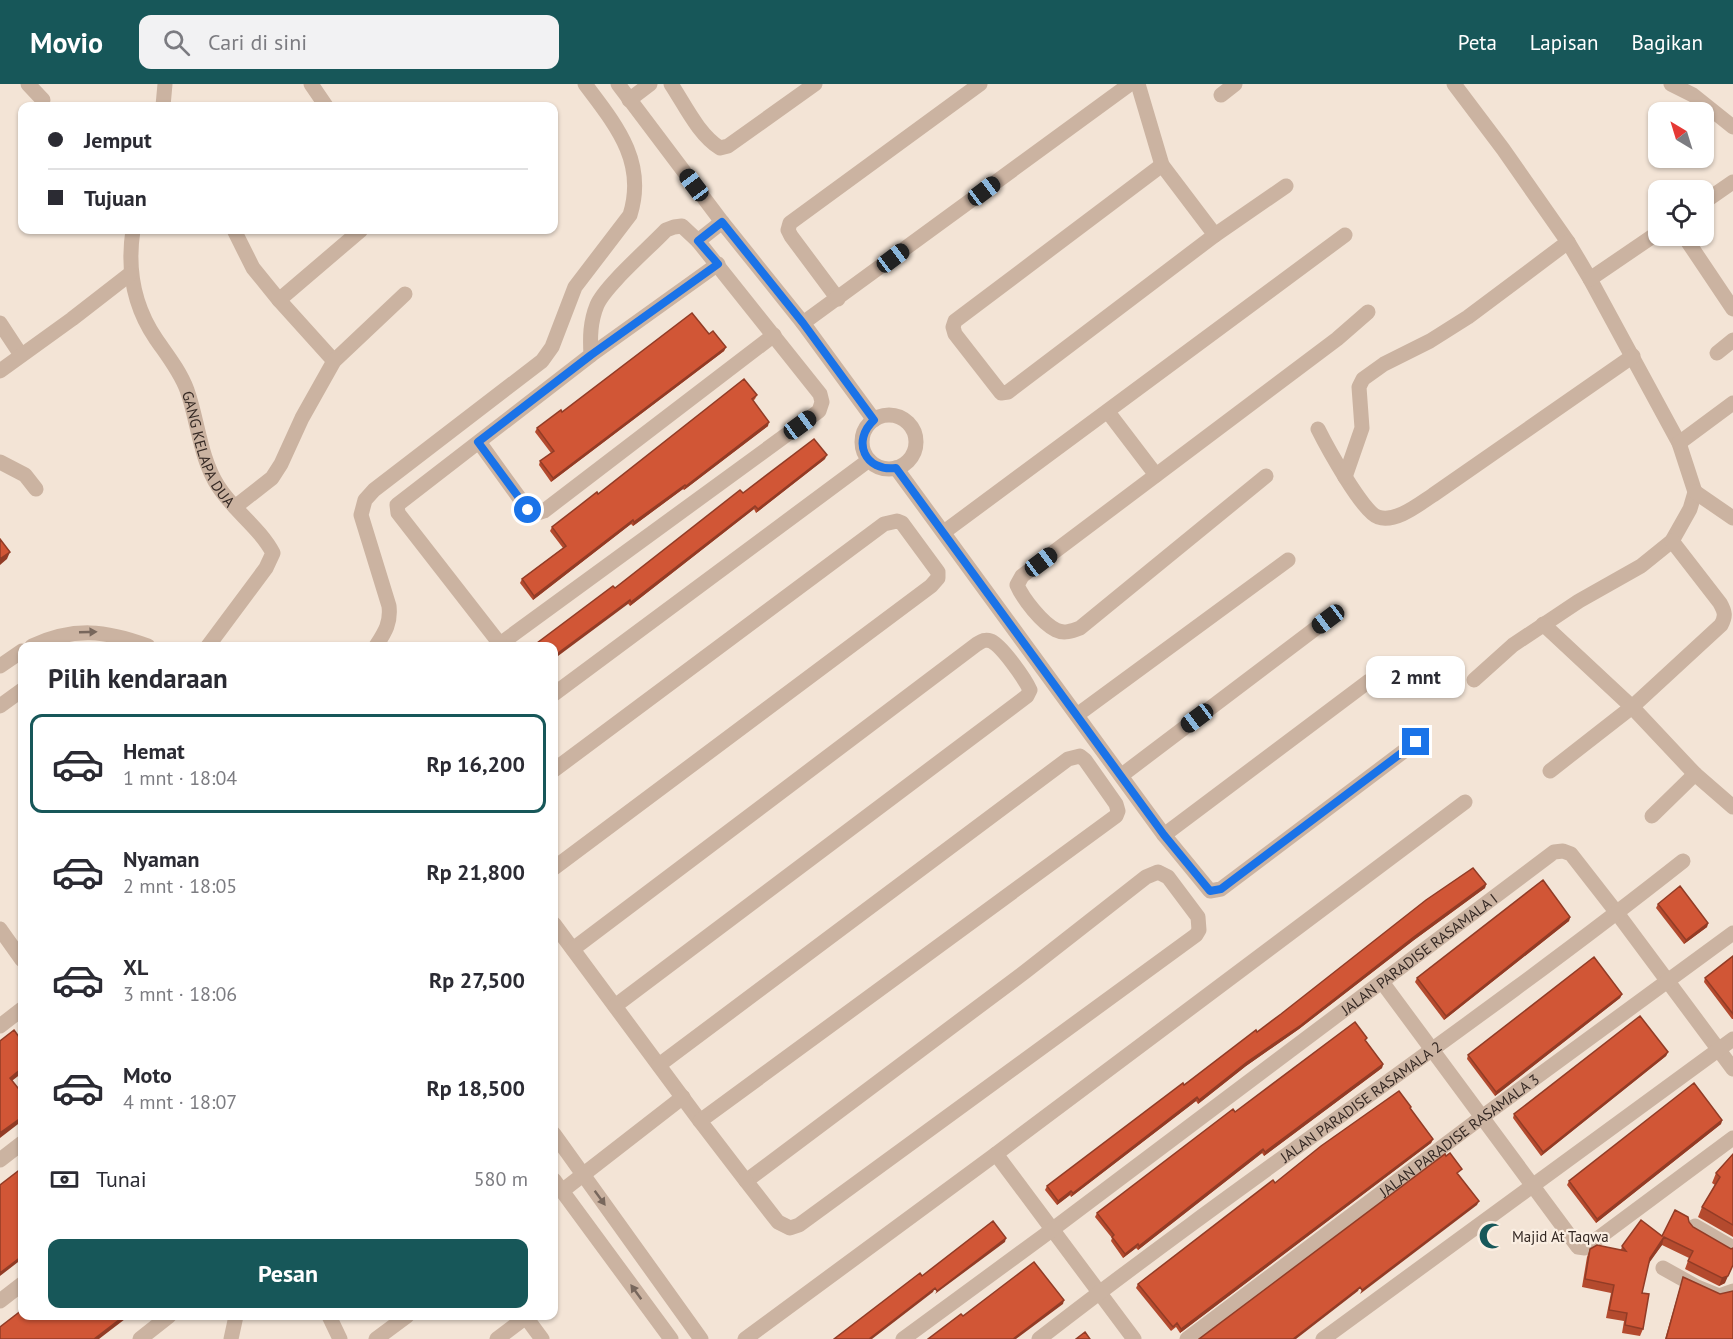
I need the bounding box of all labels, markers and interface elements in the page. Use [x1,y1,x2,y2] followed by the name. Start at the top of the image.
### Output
[139,15,559,69] search box
[30,24,103,61] text: Movio
[160,26,193,59] icon: search
[208,28,307,56] text: Cari di sini
[1458,29,1497,56] text: Peta
[1530,29,1598,56] text: Lapisan
[1631,29,1703,56] text: Bagikan
[1648,102,1714,168] north arrow
[1648,102,1714,246] map controls
[84,126,152,154] text: Jemput
[676,165,712,205] car
[964,173,1004,209] car
[1648,180,1714,246] button: locate
[84,184,147,212] text: Tujuan
[873,240,913,276] car
[178,388,240,511] street label: GANG KELAPA DUA
[780,407,820,443] car
[514,496,541,523] route start
[1021,544,1061,580] car
[1308,601,1348,637] car
[78,628,97,637] one-way arrow
[1366,655,1466,697] callout: 2 mnt
[48,661,228,695] text: Pilih kendaraan
[1390,664,1441,690] text: 2 mnt
[1177,700,1217,736] car
[1402,728,1429,755] route end
[51,737,105,791] icon: car
[123,737,185,765] text: Hemat
[426,750,525,778] text: Rp 16,200
[123,765,237,791] text: 1 mnt · 18:04
[51,845,105,899] icon: car
[123,845,200,873] text: Nyaman
[426,858,525,886] text: Rp 21,800
[123,873,237,899] text: 2 mnt · 18:05
[1336,889,1501,1019] street label: JALAN PARADISE RASAMALA I
[51,953,105,1007] icon: car
[123,953,148,981] text: XL
[429,966,525,994] text: Rp 27,500
[123,981,237,1007] text: 3 mnt · 18:06
[1275,1037,1445,1167] street label: JALAN PARADISE RASAMALA 2
[51,1061,105,1115] icon: car
[123,1061,172,1089] text: Moto
[1374,1069,1543,1201] street label: JALAN PARADISE RASAMALA 3
[426,1074,525,1102] text: Rp 18,500
[123,1089,237,1115] text: 4 mnt · 18:07
[48,1163,81,1196] icon: cash
[96,1165,147,1193] text: Tunai
[474,1166,528,1192] text: 580 m
[594,1191,606,1206] one-way arrow
[1477,1221,1507,1251] mosque icon: Majid At Taqwa
[1512,1227,1609,1246] place label: Majid At Taqwa
[48,1239,528,1308] button: Pesan
[631,1284,643,1299] one-way arrow

